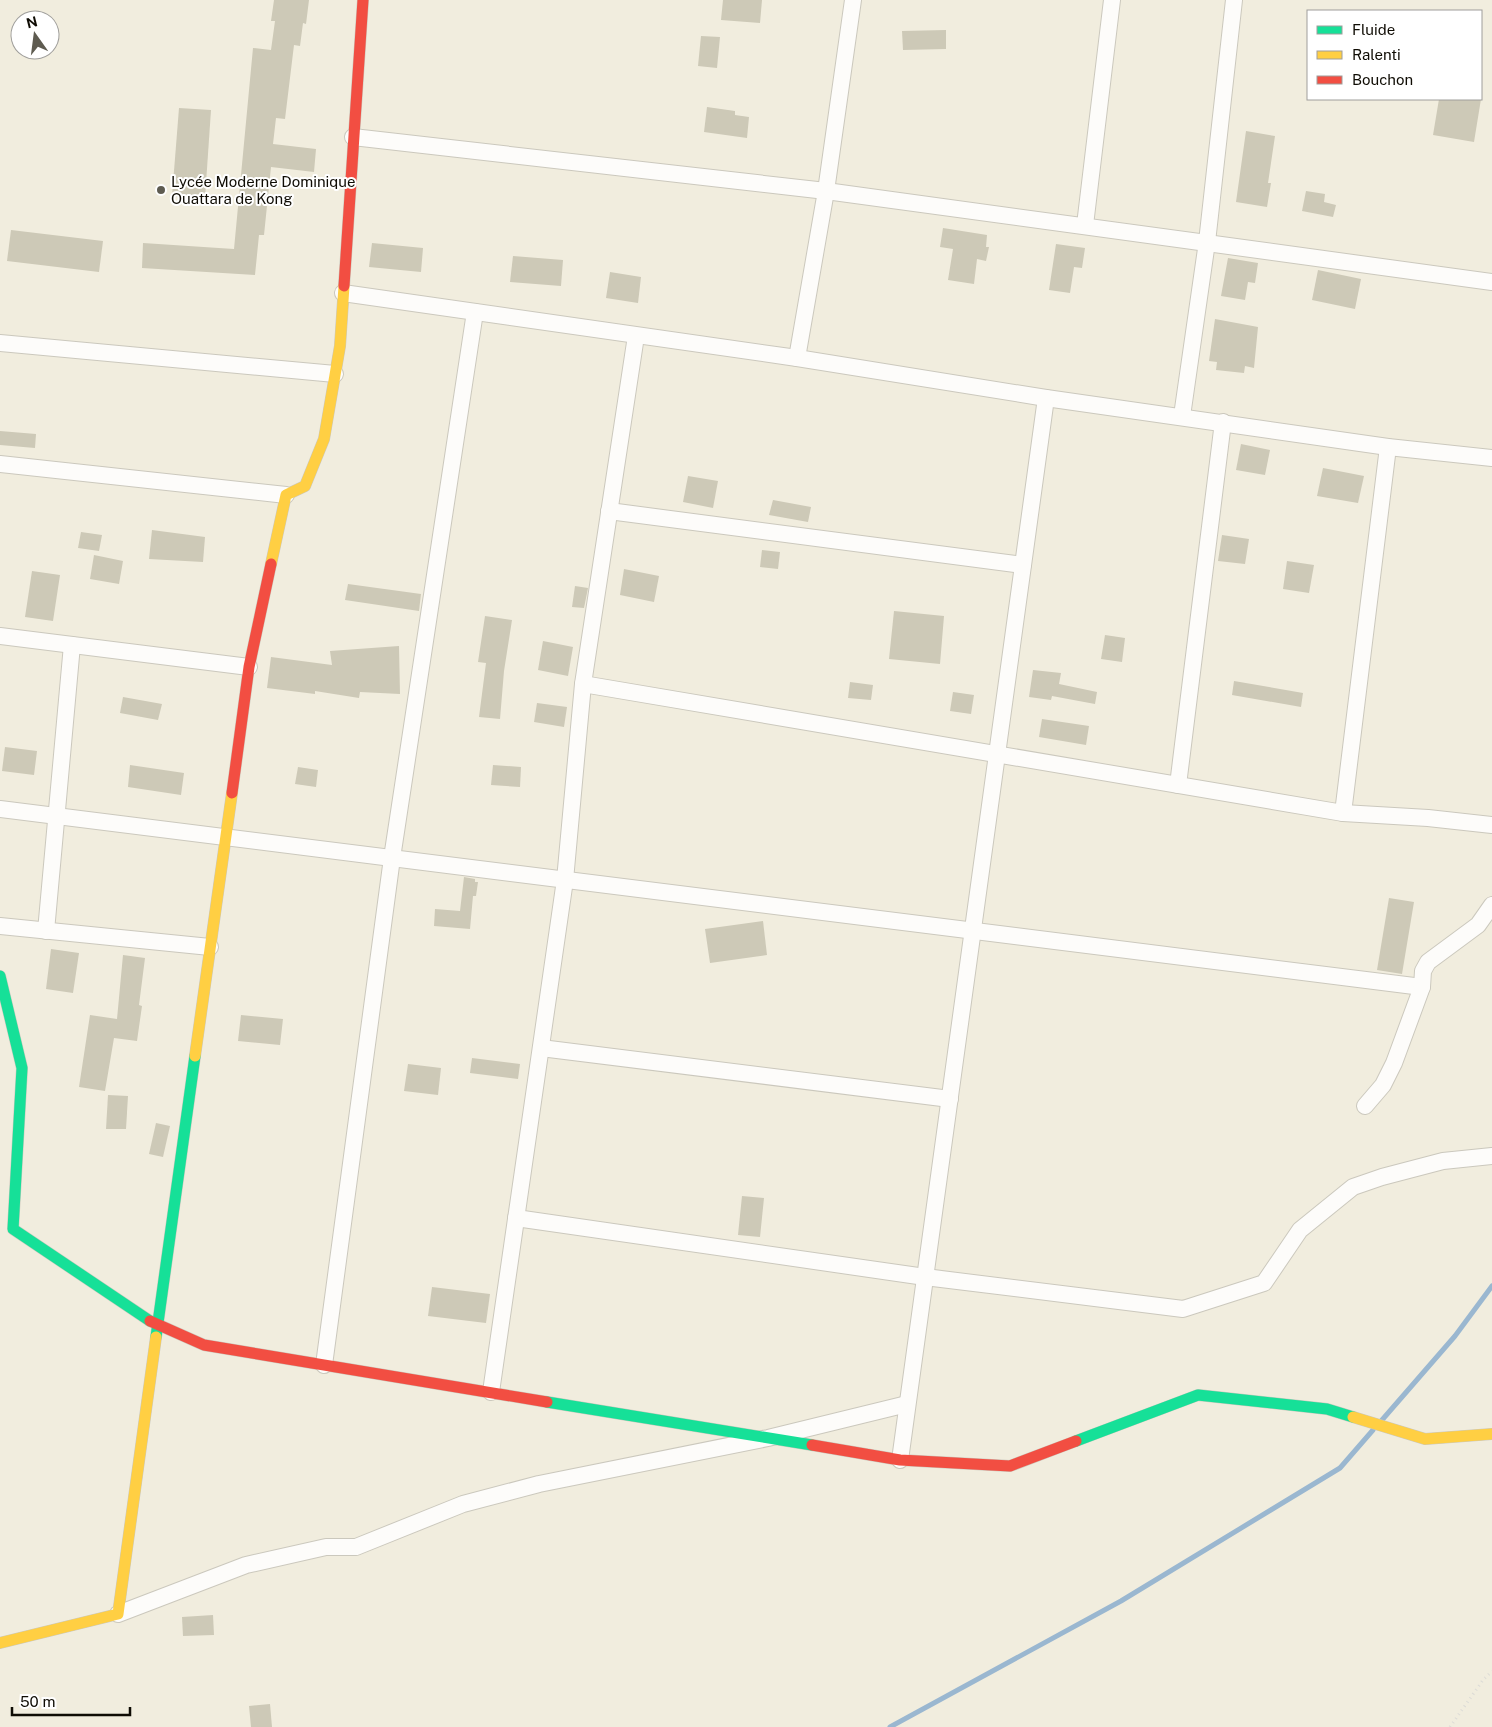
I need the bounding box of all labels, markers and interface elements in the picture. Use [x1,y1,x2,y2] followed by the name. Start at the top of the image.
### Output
[10,10,60,60] north arrow
[1307,10,1482,100] legend
[25,13,39,31] text: N
[1352,21,1395,38] text: Fluide
[1352,46,1401,63] text: Ralenti
[1352,71,1413,88] text: Bouchon
[171,173,355,207] place label: Lycée Moderne Dominique Ouattara de Kong
[155,184,167,196] marker: Lycée Moderne Dominique Ouattara de Kong
[12,1684,130,1716] scale bar
[20,1693,55,1710] text: 50 m

